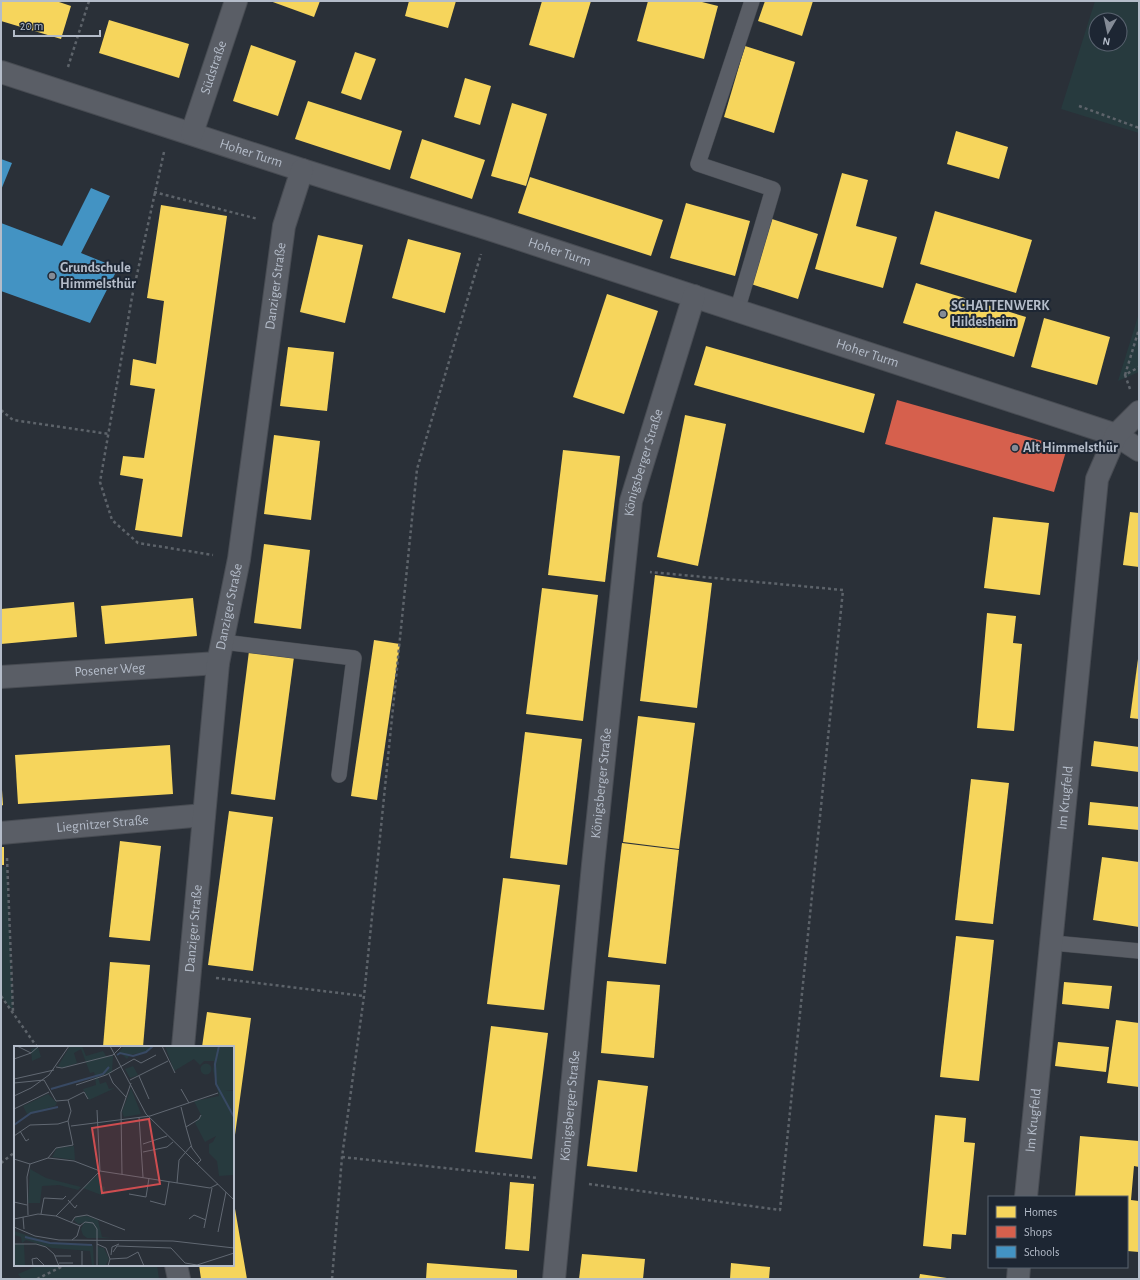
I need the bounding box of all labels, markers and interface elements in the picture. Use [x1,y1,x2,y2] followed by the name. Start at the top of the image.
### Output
[14,12,100,38] scale bar
[1088,12,1128,52] north arrow
[20,20,43,32] text: 20 m
[1102,35,1111,47] text: N
[198,39,229,96] street label: Südstraße
[218,137,284,170] street label: Hoher Turm
[526,235,593,269] street label: Hoher Turm
[263,242,289,331] street label: Danziger Straße
[60,261,136,291] place label: Grundschule Himmelsthür
[47,271,57,281] marker: Grundschule Himmelsthür
[951,299,1050,329] place label: SCHATTENWERK Hildesheim
[938,309,948,319] marker: SCHATTENWERK Hildesheim
[834,336,901,370] street label: Hoher Turm
[622,407,666,517] street label: Königsberger Straße
[1023,441,1118,455] place label: Alt Himmelsthür
[1010,443,1020,453] marker: Alt Himmelsthür
[214,562,245,651] street label: Danziger Straße
[74,661,146,679] street label: Posener Weg
[589,727,614,839] street label: Königsberger Straße
[1055,765,1076,831] street label: Im Krugfeld
[56,813,149,835] street label: Liegnitzer Straße
[183,884,205,973] street label: Danziger Straße
[14,1046,234,1266] inset map
[558,1050,583,1162] street label: Königsberger Straße
[1023,1088,1044,1153] street label: Im Krugfeld
[988,1196,1128,1268] legend
[1024,1206,1057,1218] text: Homes
[1024,1226,1052,1238] text: Shops
[1024,1246,1059,1258] text: Schools

